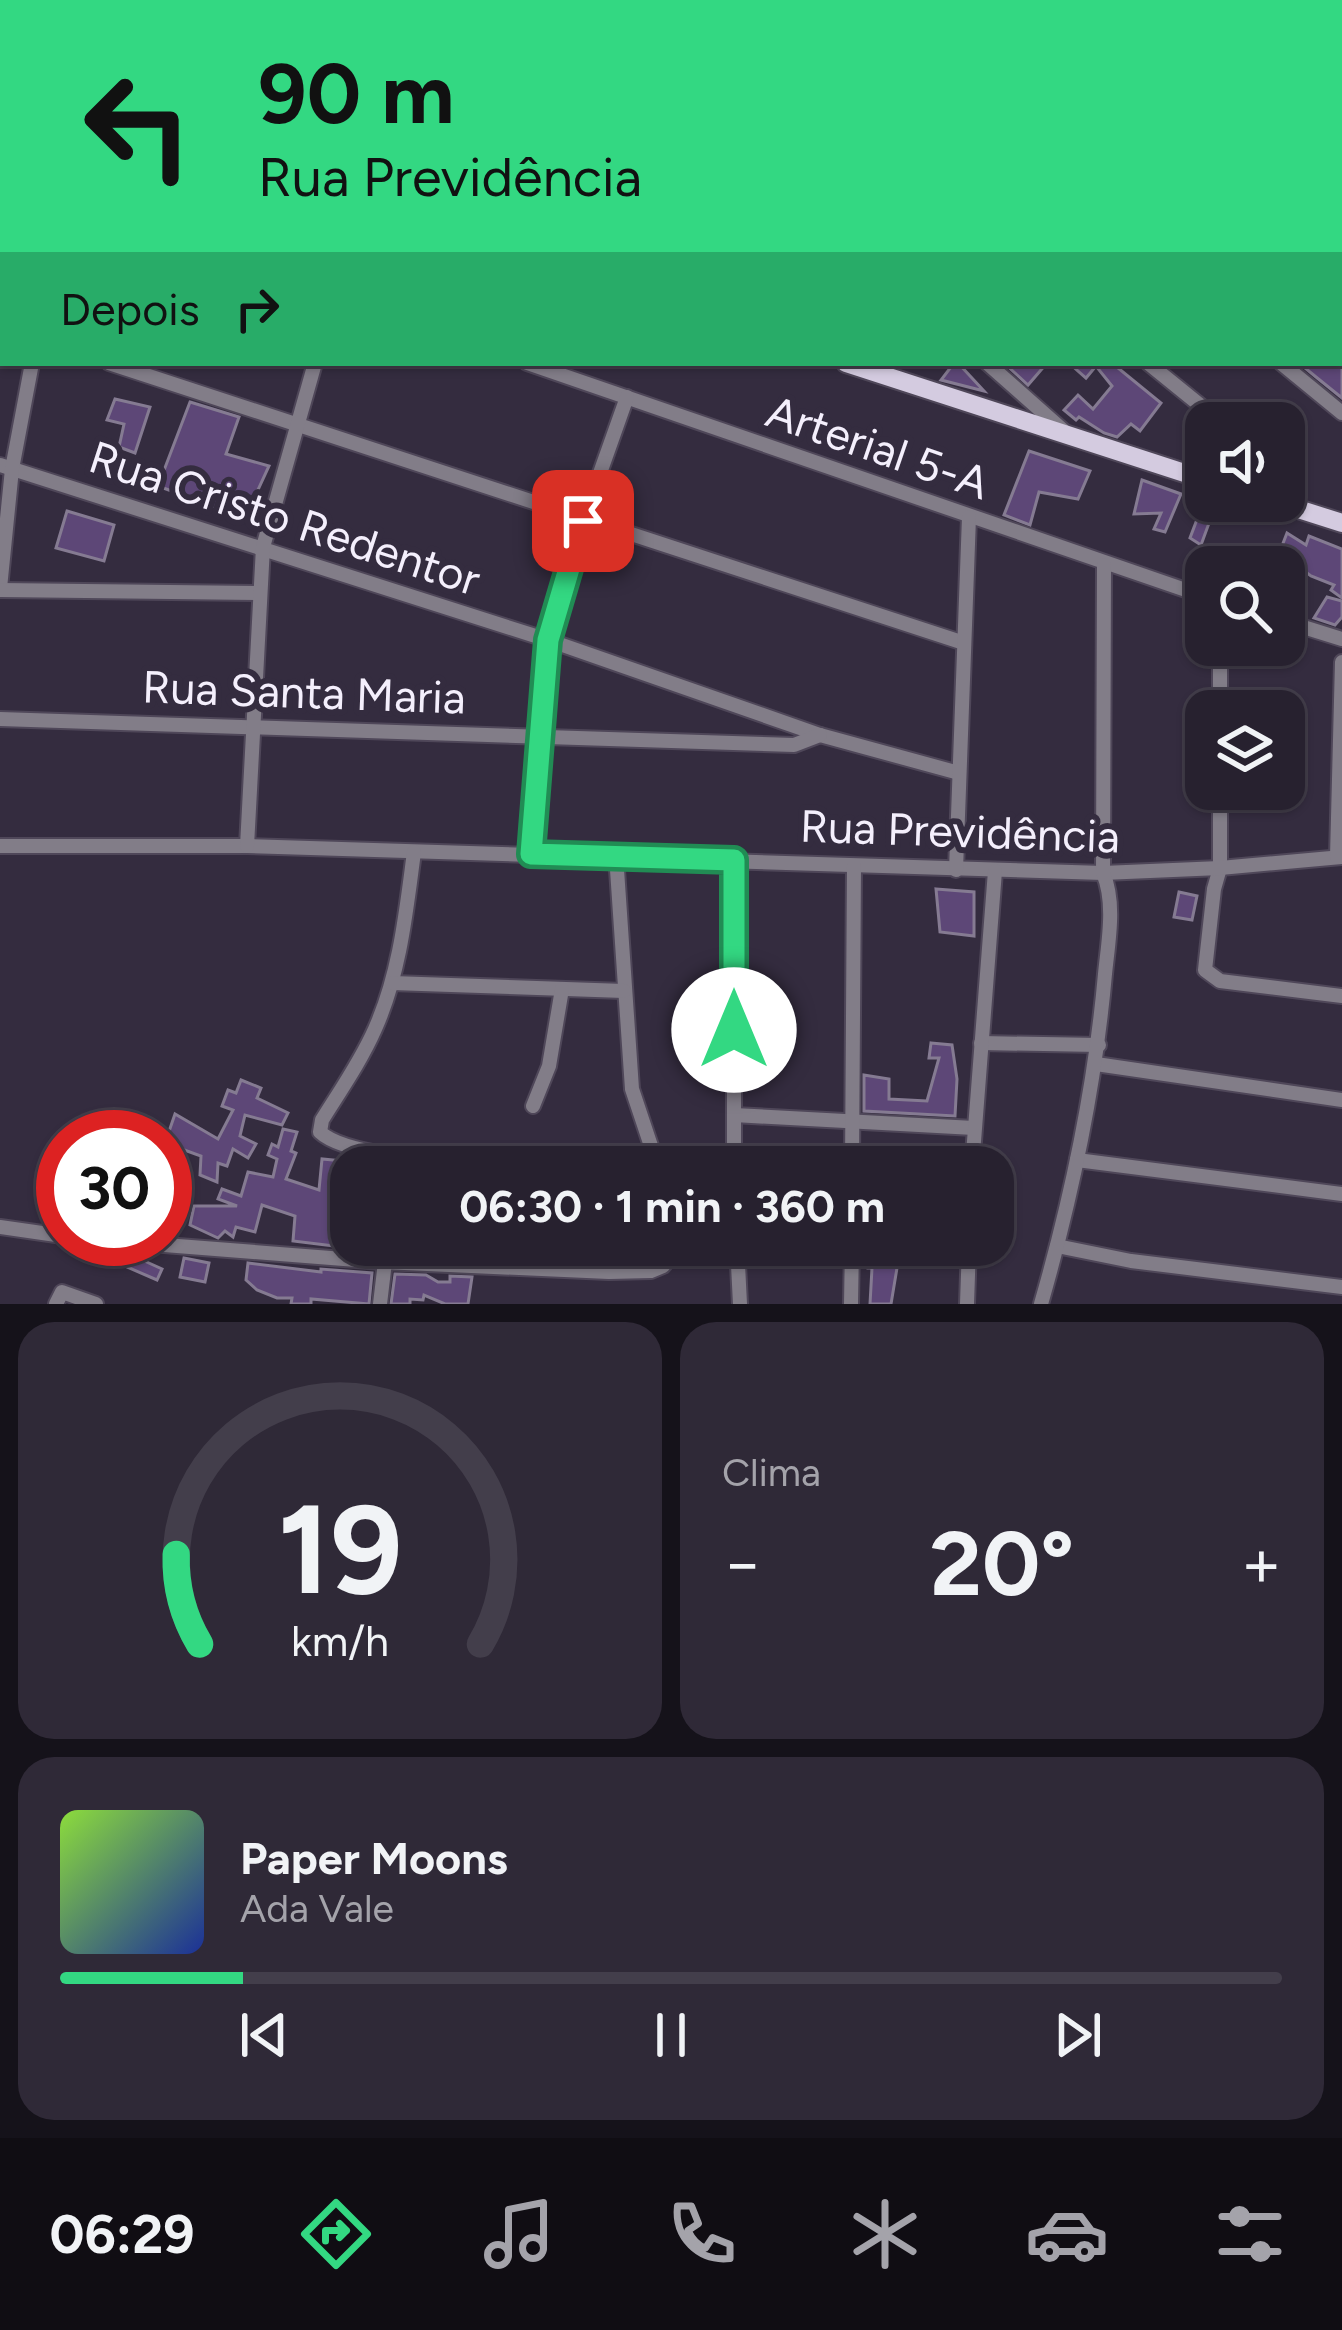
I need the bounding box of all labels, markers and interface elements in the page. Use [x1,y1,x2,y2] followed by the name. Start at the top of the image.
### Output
[258,43,454,144] text: 90 m
[60,48,216,204] icon: left
[258,145,642,210] text: Rua Previdência
[224,276,290,342] icon: right
[60,282,200,336] text: Depois
[760,384,997,510] street label: Arterial 5-A
[1185,402,1305,810] map controls
[1185,402,1305,522] button: sound
[83,429,487,607] street label: Rua Cristo Redentor
[532,470,634,572] pin
[550,488,616,554] icon: arrive
[1185,546,1305,666] button: search
[141,659,467,725] street label: Rua Santa Maria
[1185,690,1305,810] button: layers
[799,798,1121,864] street label: Rua Previdência
[671,967,797,1093] position arrow
[36,1110,192,1266] speed limit sign: 30
[459,1179,885,1233] text: 06:30 · 1 min · 360 m
[722,1449,821,1496] text: Clima
[277,1474,403,1624] text: 19
[930,1509,1074,1618] text: 20°
[722,1523,763,1603] text: −
[1241,1523,1282,1603] text: +
[291,1614,389,1666] text: km/h
[240,1831,508,1885] text: Paper Moons
[240,1885,394,1932] text: Ada Vale
[231,2002,297,2068] icon: previous
[638,2002,704,2068] icon: pause
[1045,2002,1111,2068] icon: next
[294,2192,378,2276] icon: directions
[477,2192,561,2276] icon: music
[660,2192,744,2276] icon: phone
[843,2192,927,2276] icon: climate
[1025,2192,1109,2276] icon: car
[1208,2192,1292,2276] icon: filters
[49,2202,195,2267] text: 06:29

